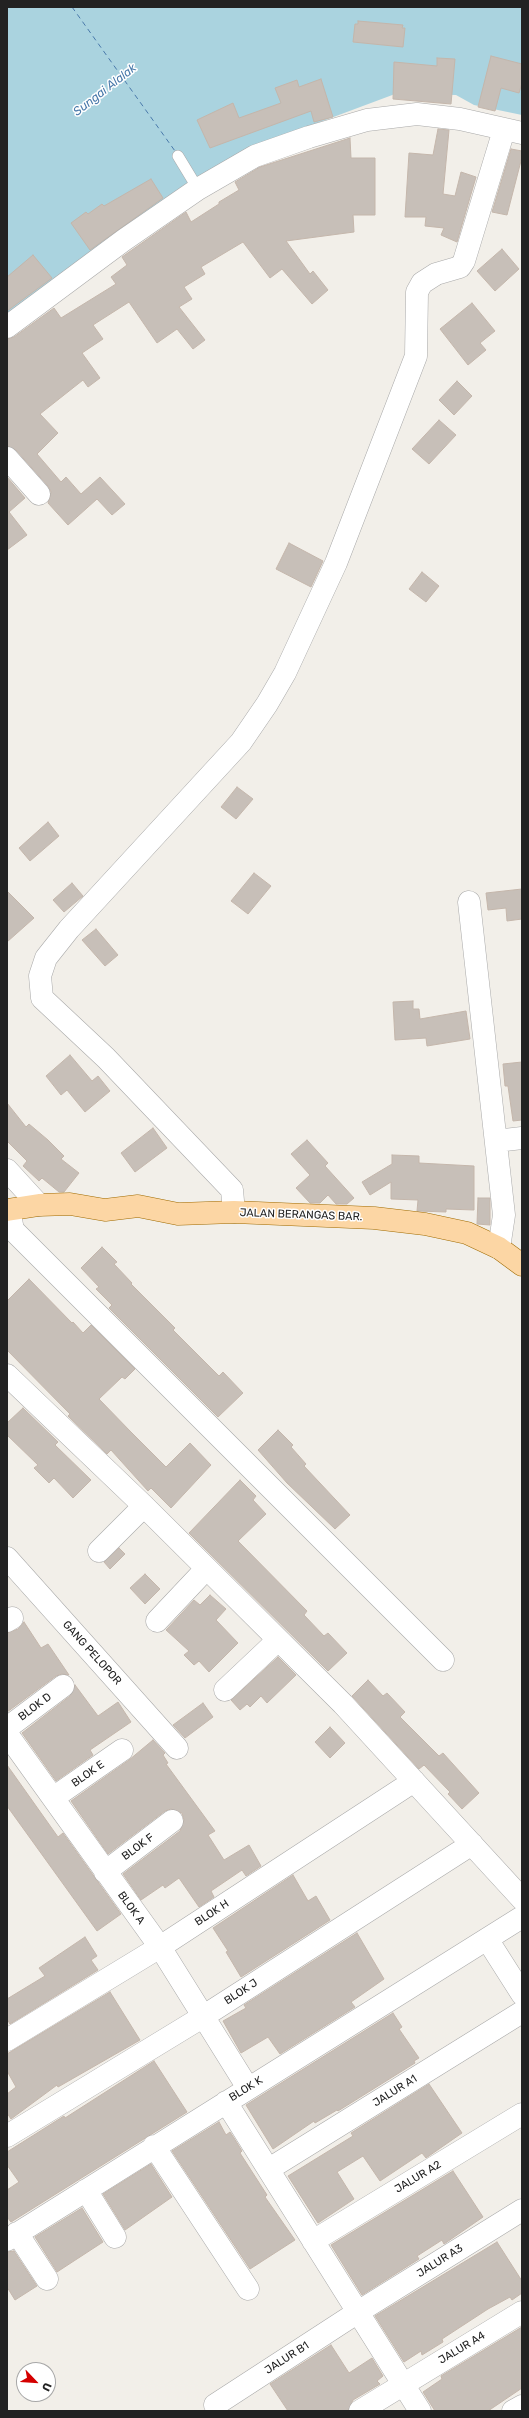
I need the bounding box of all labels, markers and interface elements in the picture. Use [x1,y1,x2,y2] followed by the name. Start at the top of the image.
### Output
[71,61,139,119] water label: Sungai Alalak
[239,1206,363,1224] street label: JALAN BERANGAS BAR.
[60,1618,124,1688] street label: GANG PELOPOR
[16,1690,54,1724] street label: BLOK D
[69,1758,107,1790] street label: BLOK E
[119,1831,157,1863] street label: BLOK F
[115,1889,147,1927] street label: BLOK A
[192,1897,232,1929] street label: BLOK H
[222,1976,260,2008] street label: BLOK J
[371,2072,419,2110] street label: JALUR A1
[227,2074,265,2104] street label: BLOK K
[392,2158,444,2196] street label: JALUR A2
[415,2242,465,2280] street label: JALUR A3
[436,2329,488,2367] street label: JALUR A4
[262,2339,312,2377] street label: JALUR B1
[16,2362,56,2402] north arrow
[39,2380,54,2393] text: U

